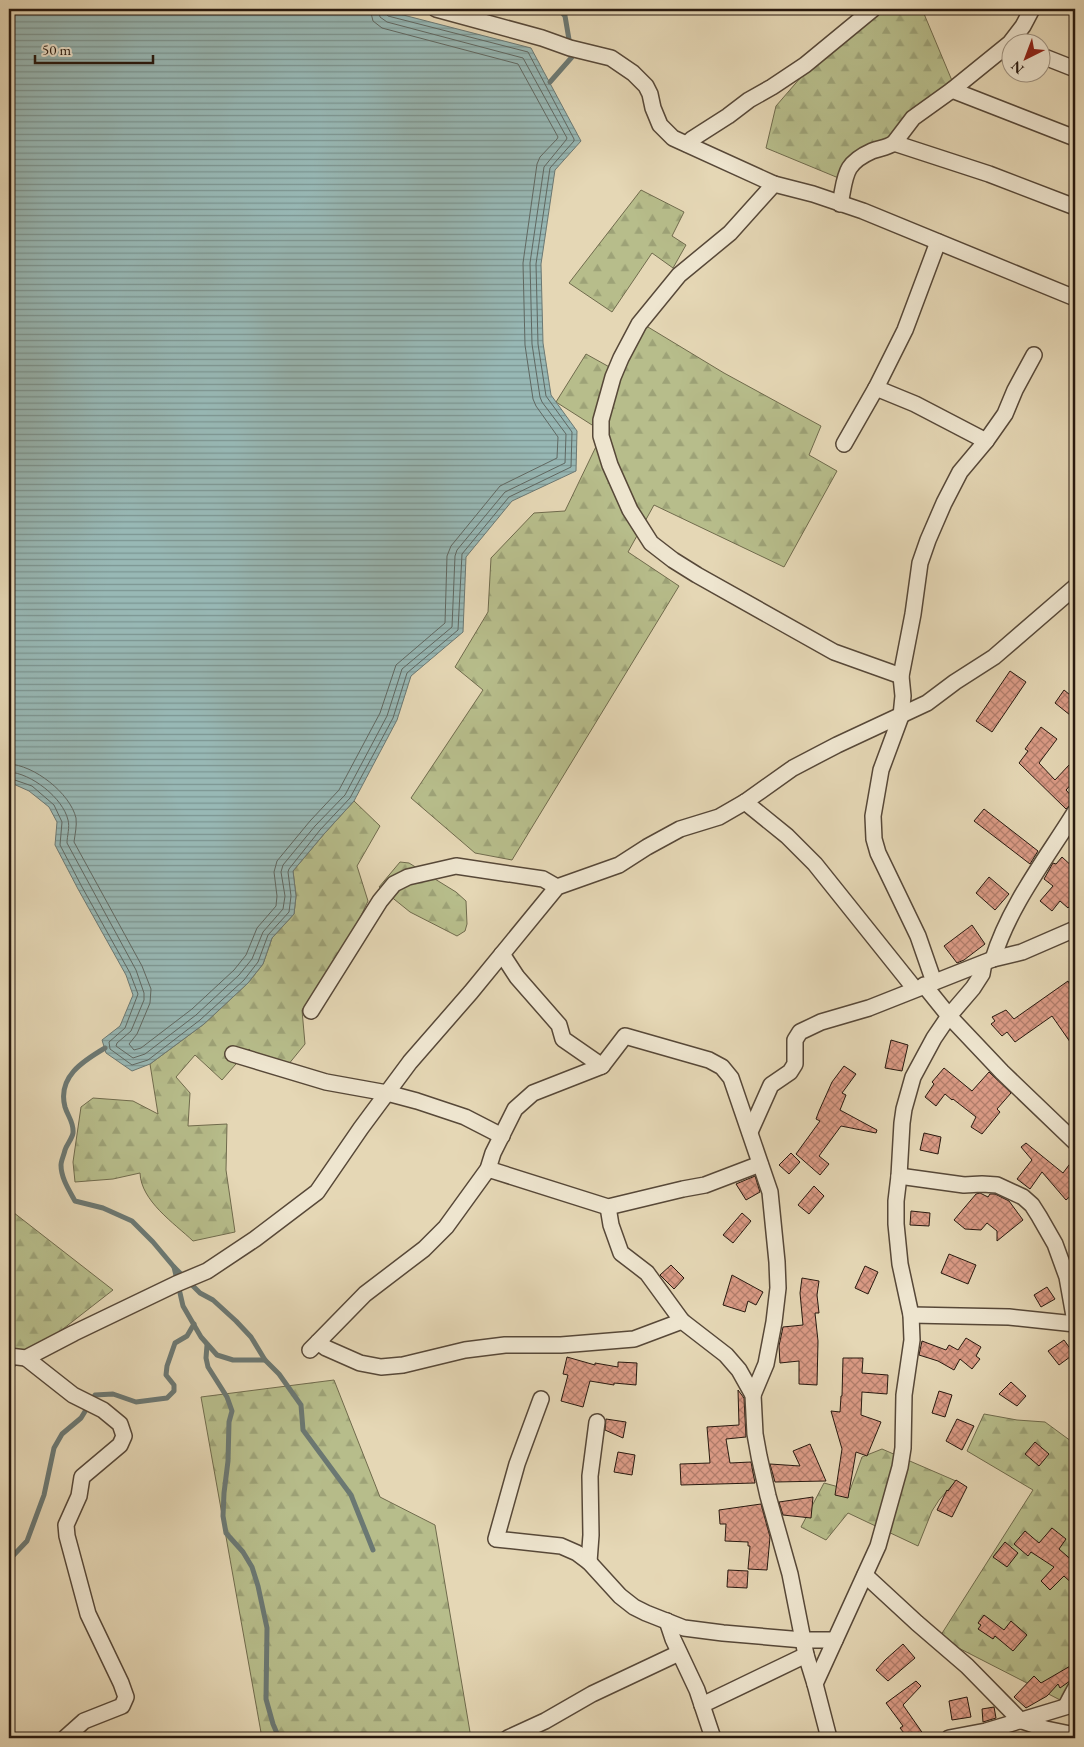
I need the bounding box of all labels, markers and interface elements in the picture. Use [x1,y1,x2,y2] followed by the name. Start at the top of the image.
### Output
[35,32,152,64] scale bar
[1002,32,1052,82] north arrow
[42,40,71,59] text: 50 m
[1007,57,1028,78] text: N

